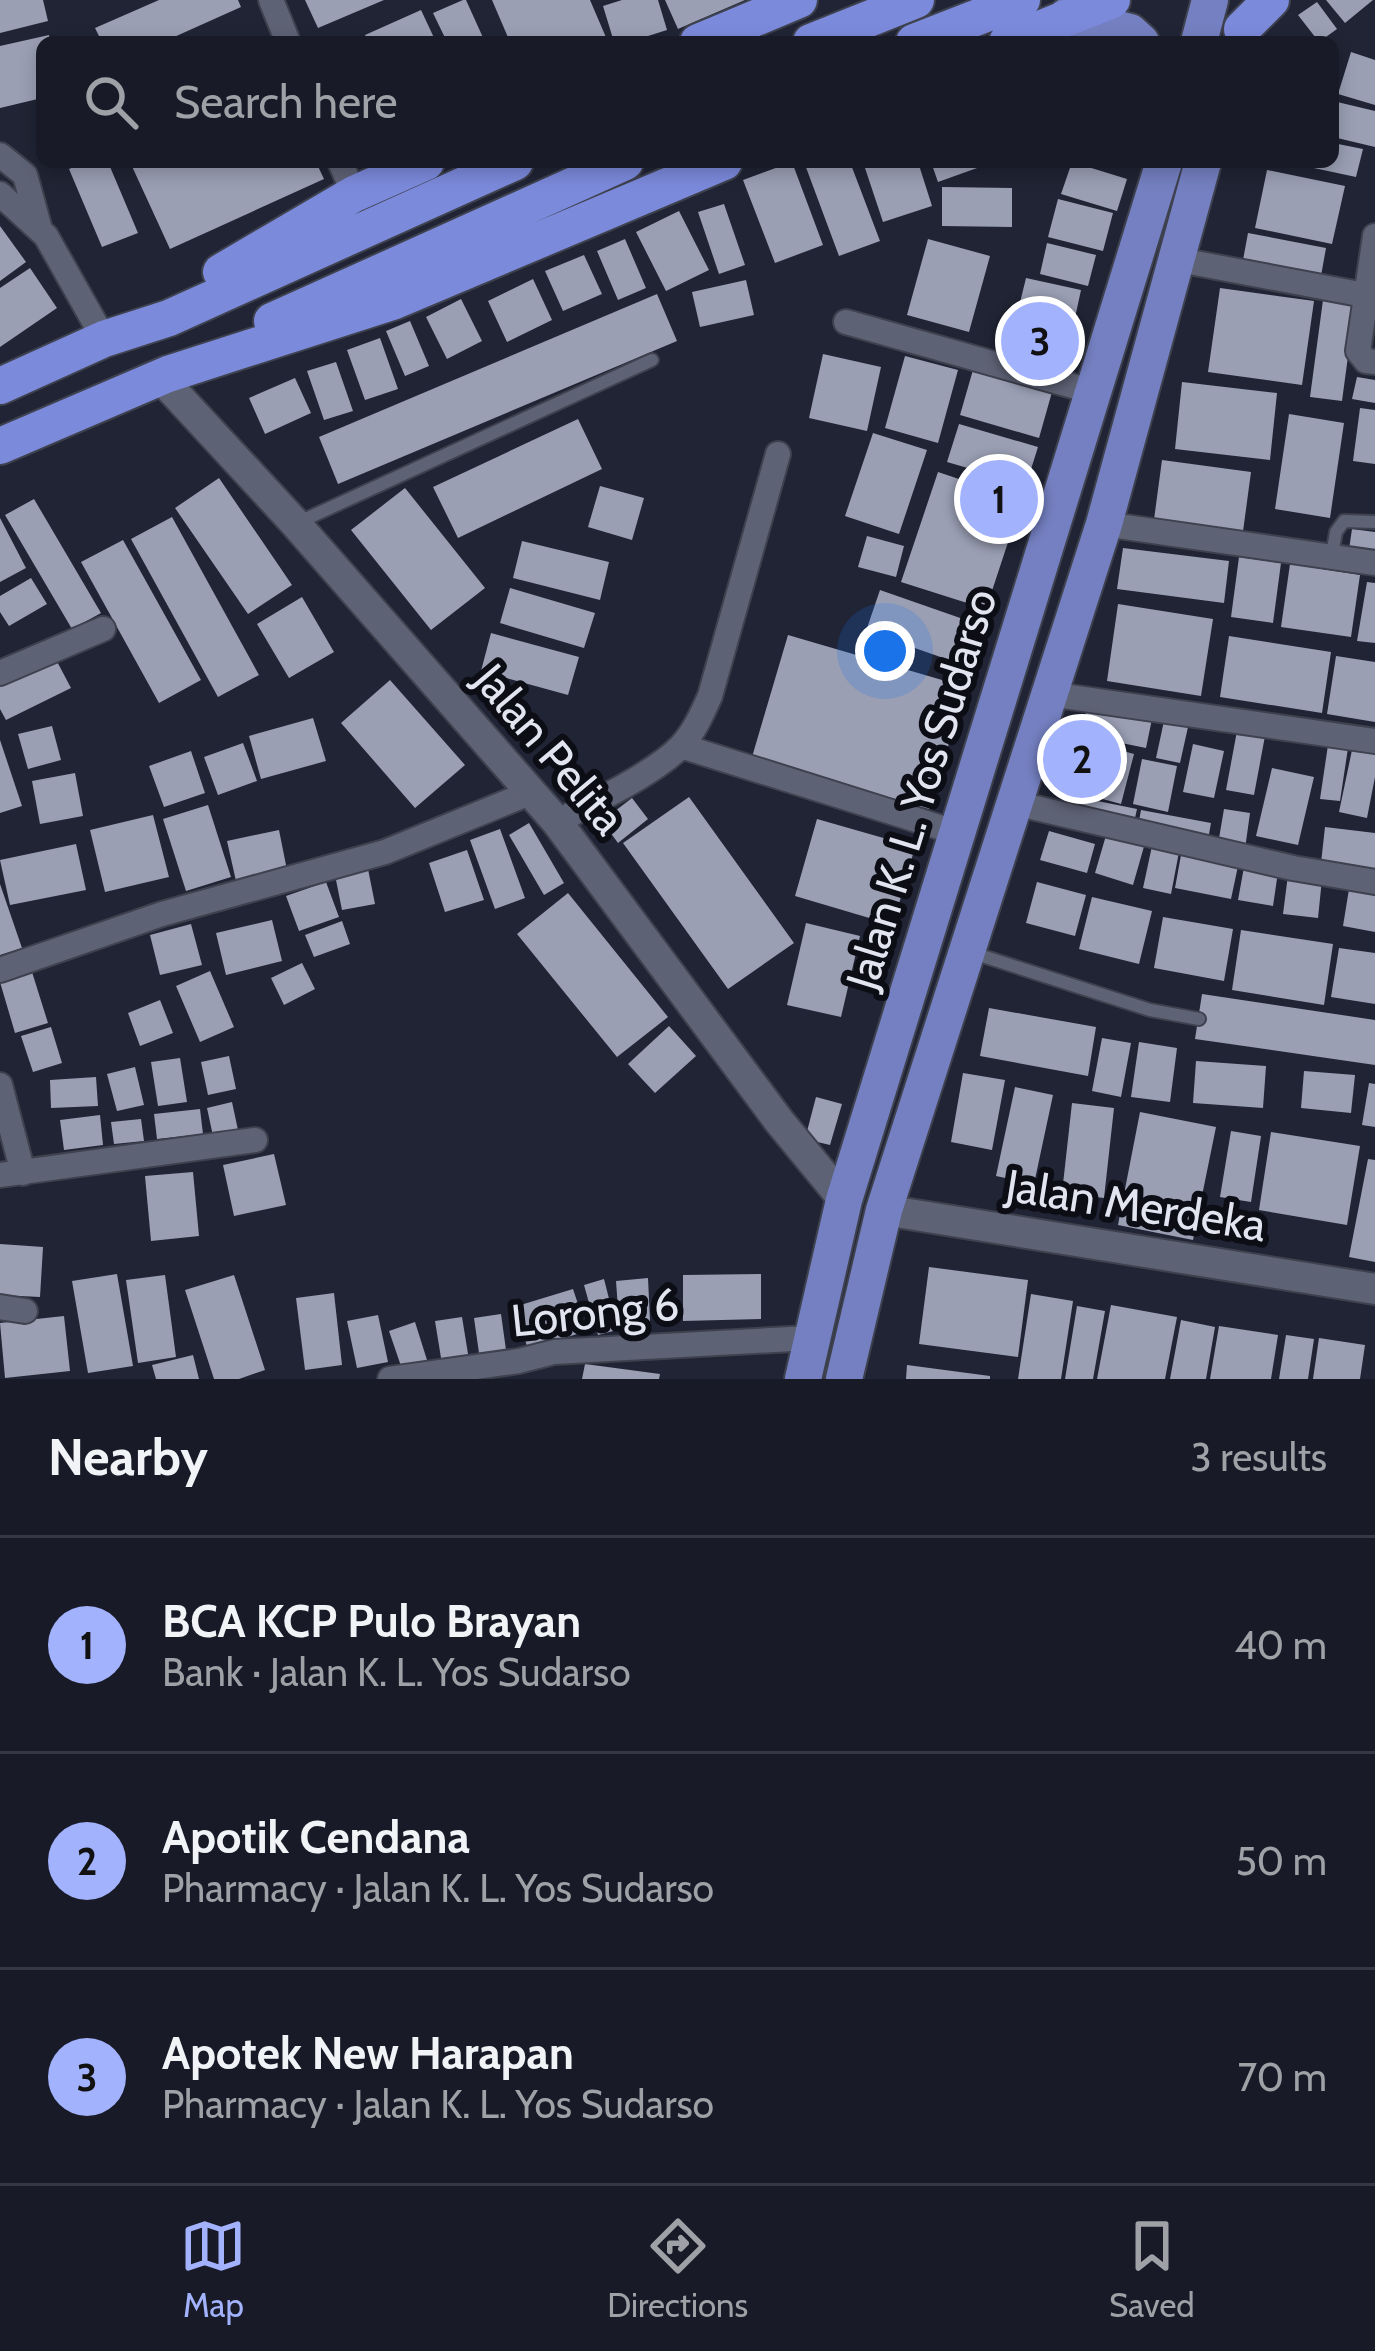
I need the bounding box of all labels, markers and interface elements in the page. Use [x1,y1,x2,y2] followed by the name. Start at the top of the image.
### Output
[36,36,1339,168] search box
[78,69,144,135] icon: search
[174,75,398,129] text: Search here
[1001,296,1079,386] pin: 3
[960,454,1038,544] pin: 1
[834,582,1008,997] street label: Jalan K. L. Yos Sudarso
[855,621,915,681] your location
[463,652,637,845] street label: Jalan Pelita
[1043,714,1121,804] pin: 2
[1001,1158,1270,1252] street label: Jalan Merdeka
[508,1276,682,1348] street label: Lorong 6
[48,1426,208,1488] text: Nearby
[1190,1433,1327,1481] text: 3 results
[162,1594,581,1648] text: BCA KCP Pulo Brayan
[80,1621,94,1669] text: 1
[1234,1621,1327,1669] text: 40 m
[162,1648,631,1696] text: Bank · Jalan K. L. Yos Sudarso
[162,1810,470,1864] text: Apotik Cendana
[77,1837,97,1885] text: 2
[1236,1837,1327,1885] text: 50 m
[162,1864,714,1912] text: Pharmacy · Jalan K. L. Yos Sudarso
[162,2026,574,2080] text: Apotek New Harapan
[76,2053,98,2101] text: 3
[1238,2053,1327,2101] text: 70 m
[162,2080,714,2128] text: Pharmacy · Jalan K. L. Yos Sudarso
[180,2213,246,2325] tab: Map
[607,2213,748,2325] tab: Directions
[1109,2213,1195,2325] tab: Saved

